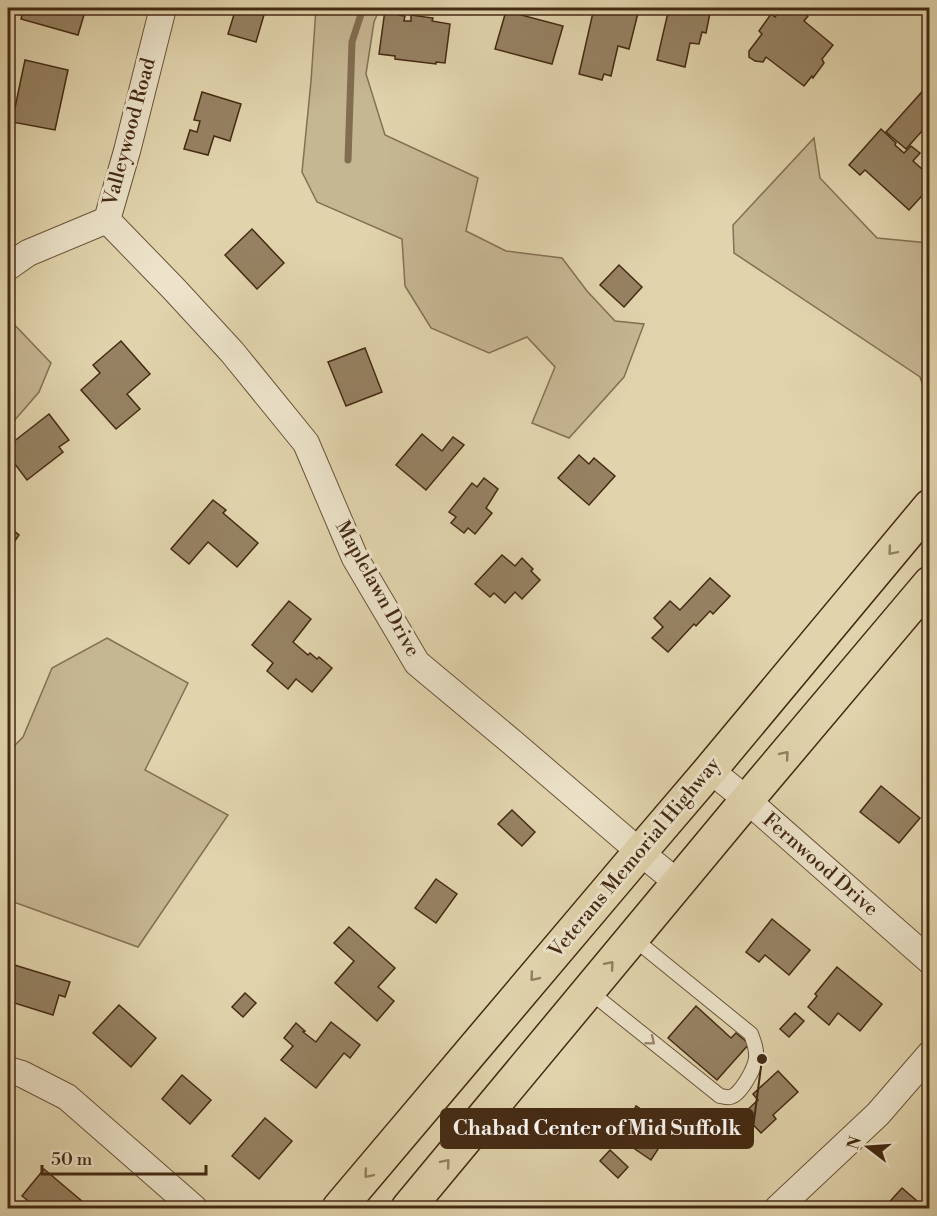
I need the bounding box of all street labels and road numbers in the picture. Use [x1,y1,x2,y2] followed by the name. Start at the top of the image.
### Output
[98,55,162,210] street label: Valleywood Road
[329,516,425,662] street label: Maplelawn Drive
[543,752,726,964] street label: Veterans Memorial Highway
[757,808,883,922] street label: Fernwood Drive

